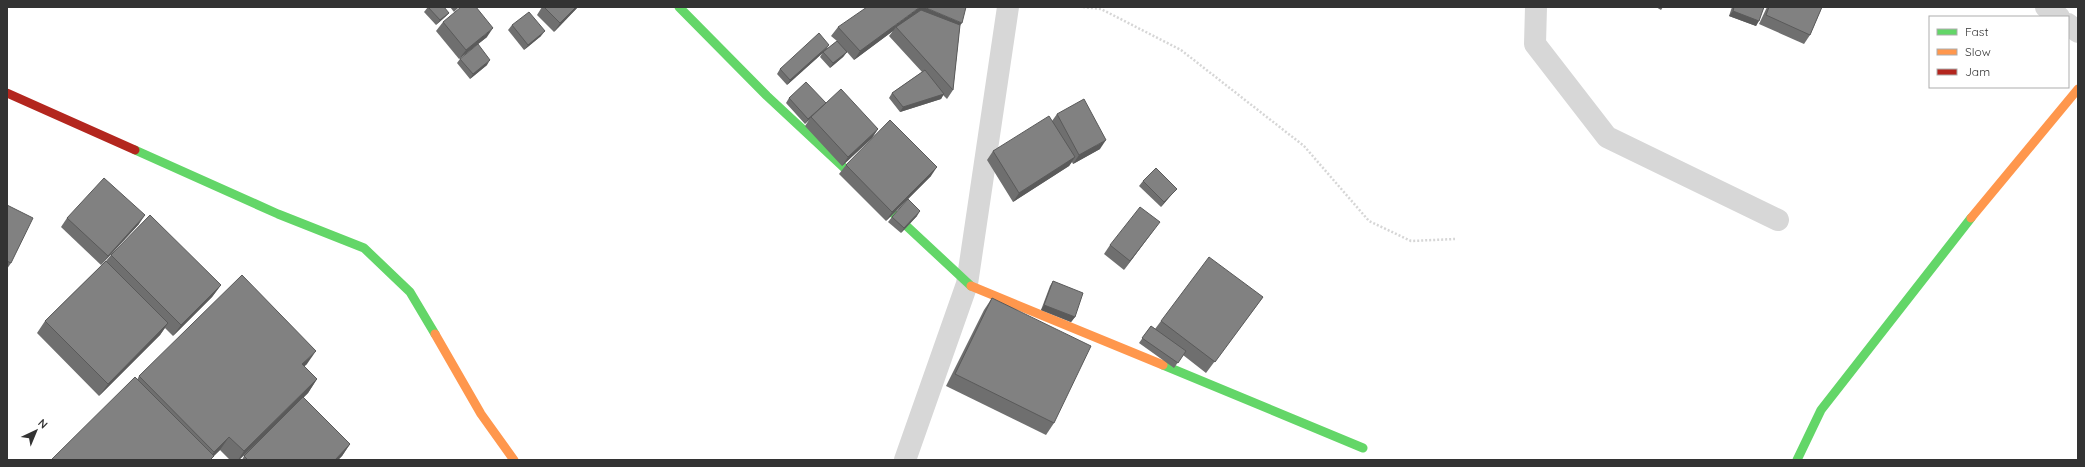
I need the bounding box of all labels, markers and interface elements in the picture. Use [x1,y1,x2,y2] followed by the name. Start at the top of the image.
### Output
[1929,16,2069,88] legend
[1965,24,1989,39] text: Fast
[1965,44,1991,59] text: Slow
[1965,64,1990,79] text: Jam
[16,411,56,451] north arrow
[35,416,51,432] text: N

